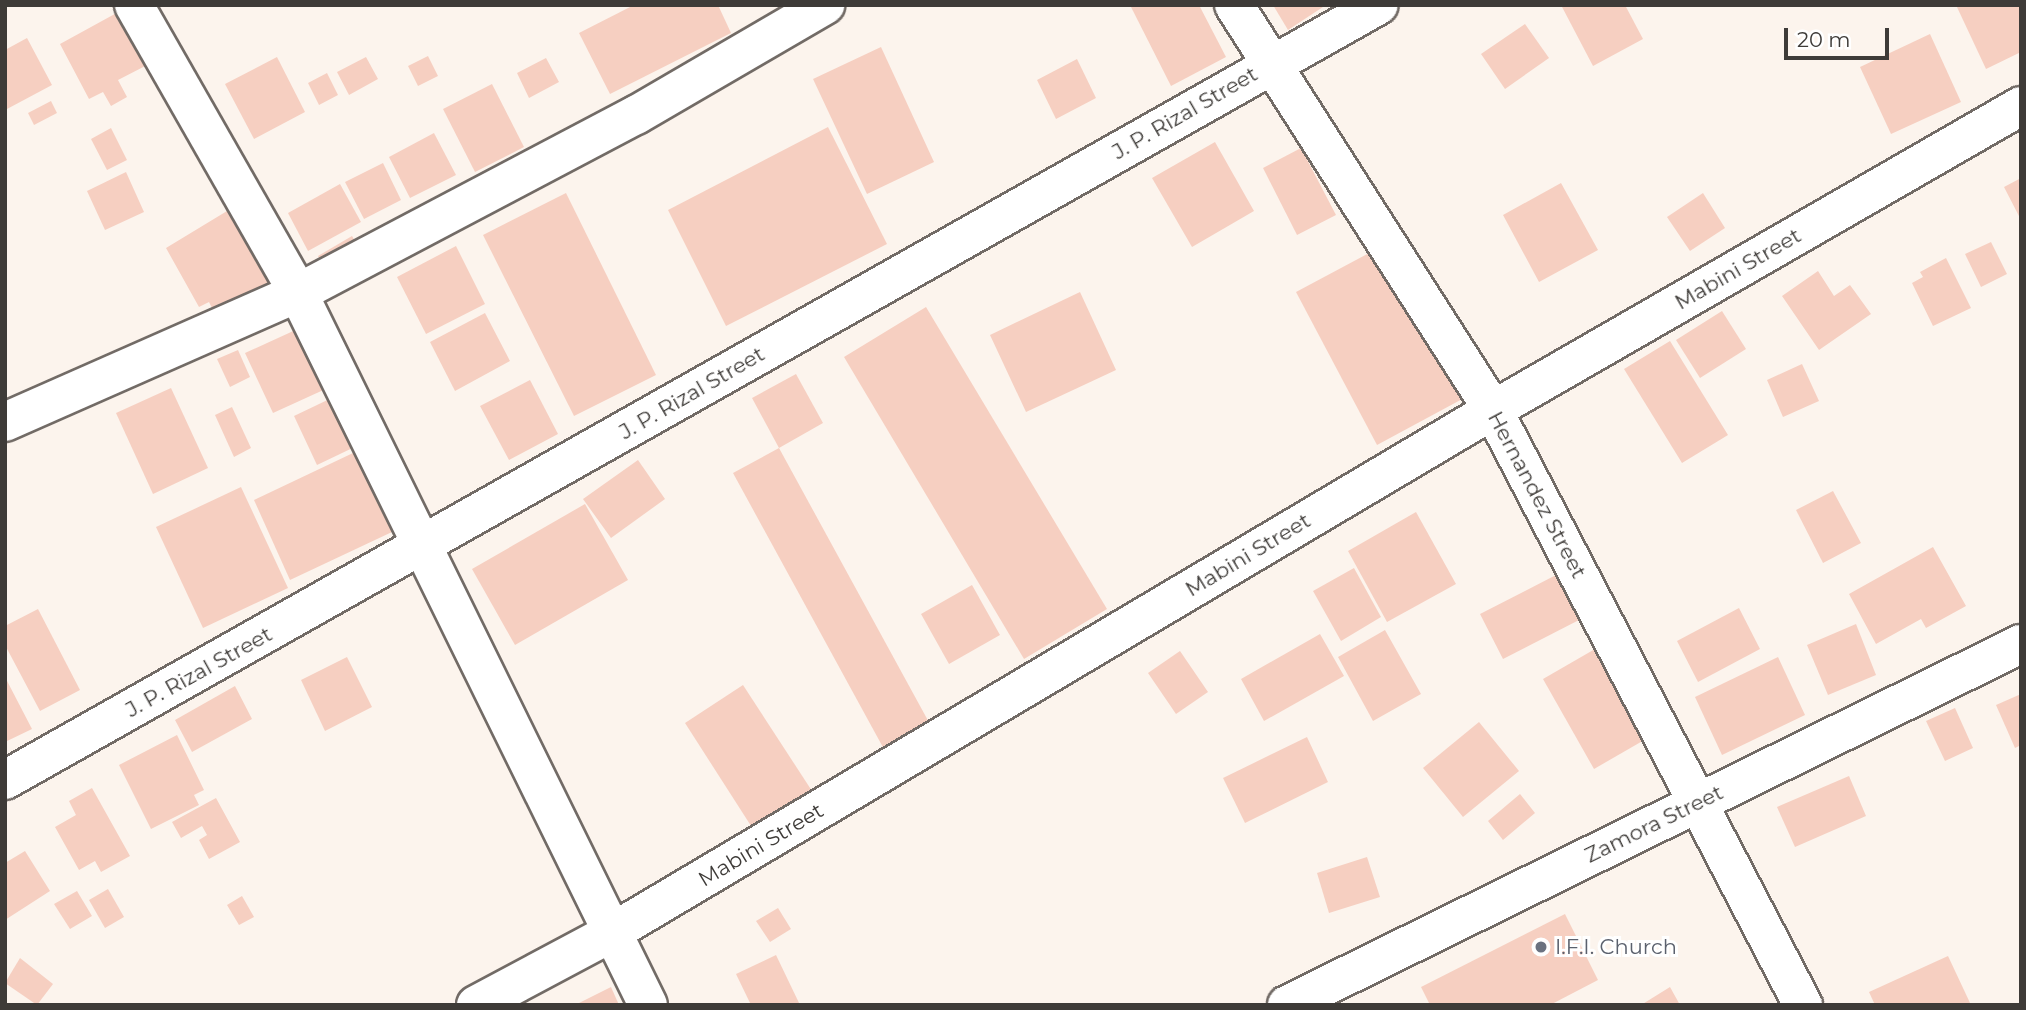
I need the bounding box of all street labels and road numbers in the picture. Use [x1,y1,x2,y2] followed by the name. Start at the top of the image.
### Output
[1108,61,1262,165] street label: J. P. Rizal Street
[1671,223,1805,315] street label: Mabini Street
[615,341,769,445] street label: J. P. Rizal Street
[1482,407,1592,583] street label: Hernandez Street
[1181,508,1315,602] street label: Mabini Street
[121,621,277,723] street label: J. P. Rizal Street
[1581,780,1727,868] street label: Zamora Street
[694,798,828,892] street label: Mabini Street

